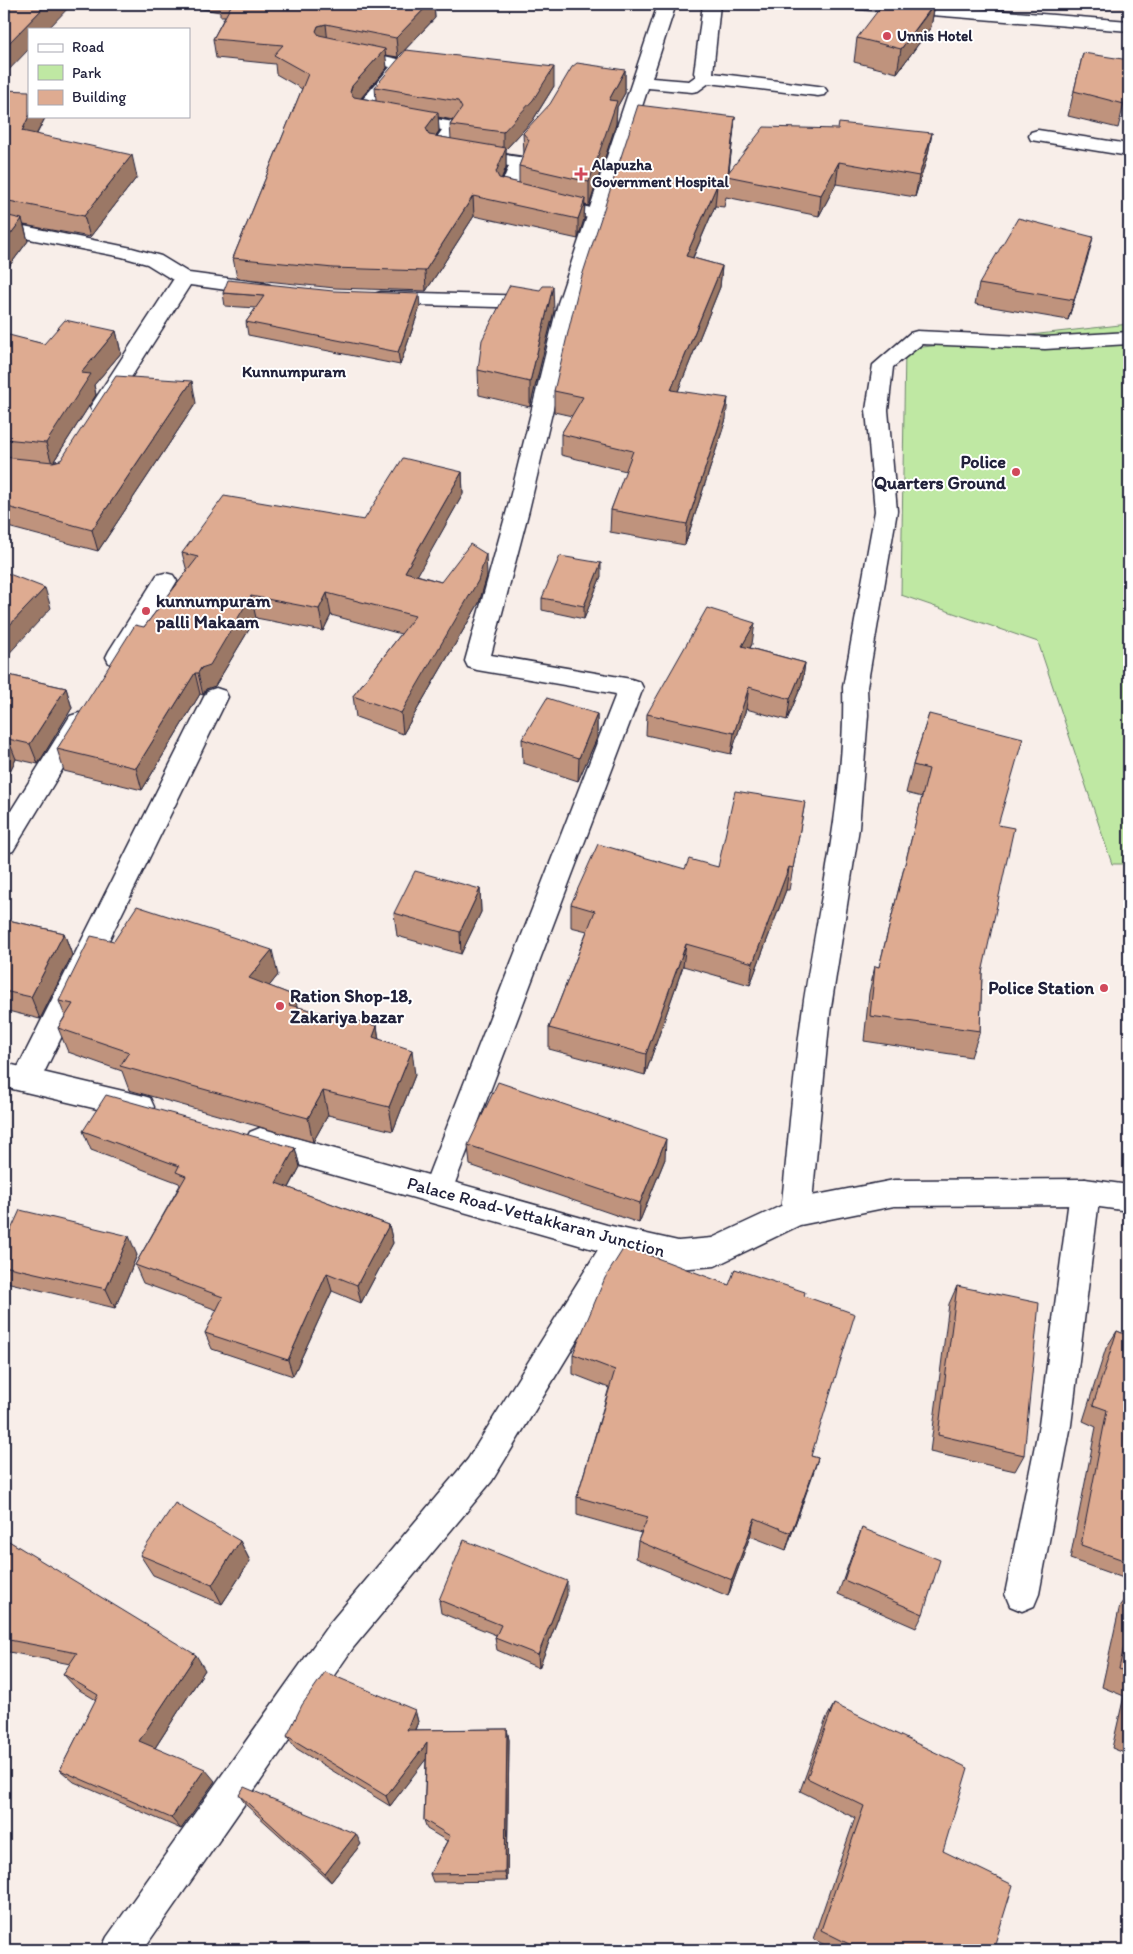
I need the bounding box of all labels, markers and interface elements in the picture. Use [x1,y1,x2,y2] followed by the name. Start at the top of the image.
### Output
[897,27,973,45] place label: Unnis Hotel
[28,28,190,118] legend
[881,30,893,42] marker: Unnis Hotel
[72,38,105,56] text: Road
[72,64,102,82] text: Park
[72,88,126,106] text: Building
[591,156,730,192] place label: Alapuzha Government Hospital
[574,167,588,181] marker: Alapuzha Government Hospital
[242,362,346,382] district label: Kunnumpuram
[874,451,1007,494] place label: Police Quarters Ground
[1010,466,1022,478] marker: Police Quarters Ground
[155,590,271,633] place label: kunnumpuram palli Makaam
[140,605,152,617] marker: kunnumpuram palli Makaam
[988,977,1094,999] place label: Police Station
[1098,982,1110,994] marker: Police Station
[290,985,412,1028] place label: Ration Shop-18, Zakariya bazar
[274,1000,286,1012] marker: Ration Shop-18, Zakariya bazar
[405,1172,668,1262] street label: Palace Road-Vettakkaran Junction

